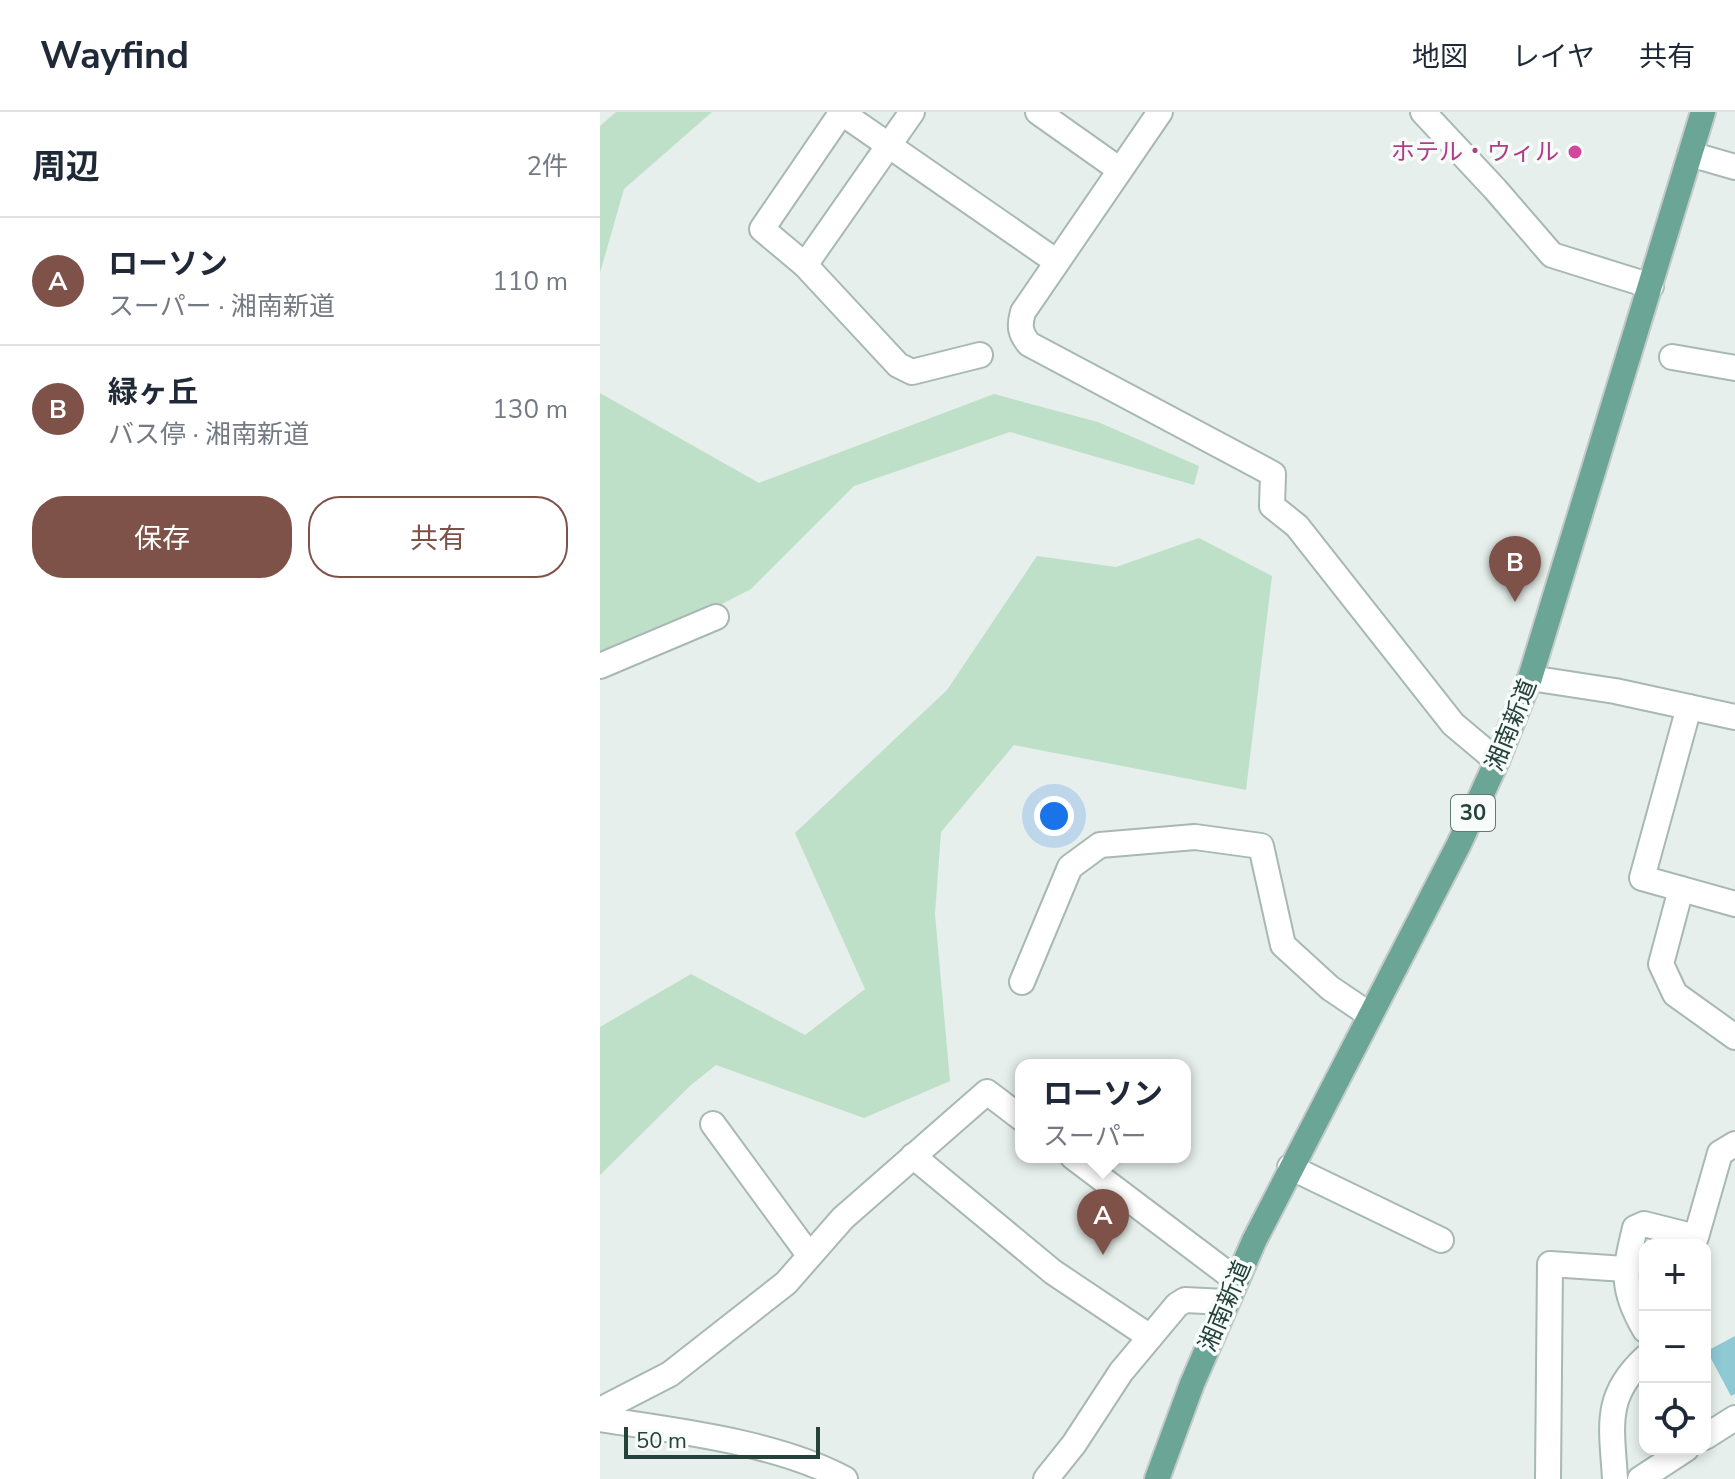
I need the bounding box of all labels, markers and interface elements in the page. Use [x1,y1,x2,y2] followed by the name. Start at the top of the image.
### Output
[40,30,189,81] text: Wayfind
[1412,38,1468,76] text: 地図
[1512,38,1595,76] text: レイヤ
[1639,38,1695,76] text: 共有
[1391,136,1559,168] place label: ホテル・ウィル
[1566,143,1584,161] marker: ホテル・ウィル
[32,144,100,190] text: 周辺
[526,149,568,184] text: 2件
[108,244,228,285] text: ローソン
[48,264,68,299] text: A
[492,264,568,299] text: 110 m
[108,289,335,324] text: スーパー · 湘南新道
[108,372,198,413] text: 緑ヶ丘
[49,392,67,427] text: B
[492,392,568,427] text: 130 m
[108,417,309,452] text: バス停 · 湘南新道
[32,496,292,578] button: 保存
[308,496,568,578] button: 共有
[1489,536,1541,602] pin: B
[1478,675,1544,775] street label: 湘南新道
[1451,795,1495,831] road number: 30
[1034,796,1074,836] your location
[1015,1059,1191,1163] popup
[1043,1074,1163,1115] text: ローソン
[1043,1119,1147,1154] text: スーパー
[1077,1189,1129,1255] pin: A
[1639,1239,1711,1455] map controls
[1639,1239,1711,1311] button: +
[1192,1256,1258,1356] street label: 湘南新道
[1639,1311,1711,1383] button: −
[1639,1383,1711,1455] button: locate
[624,1423,820,1459] scale bar
[636,1426,687,1456] text: 50 m

